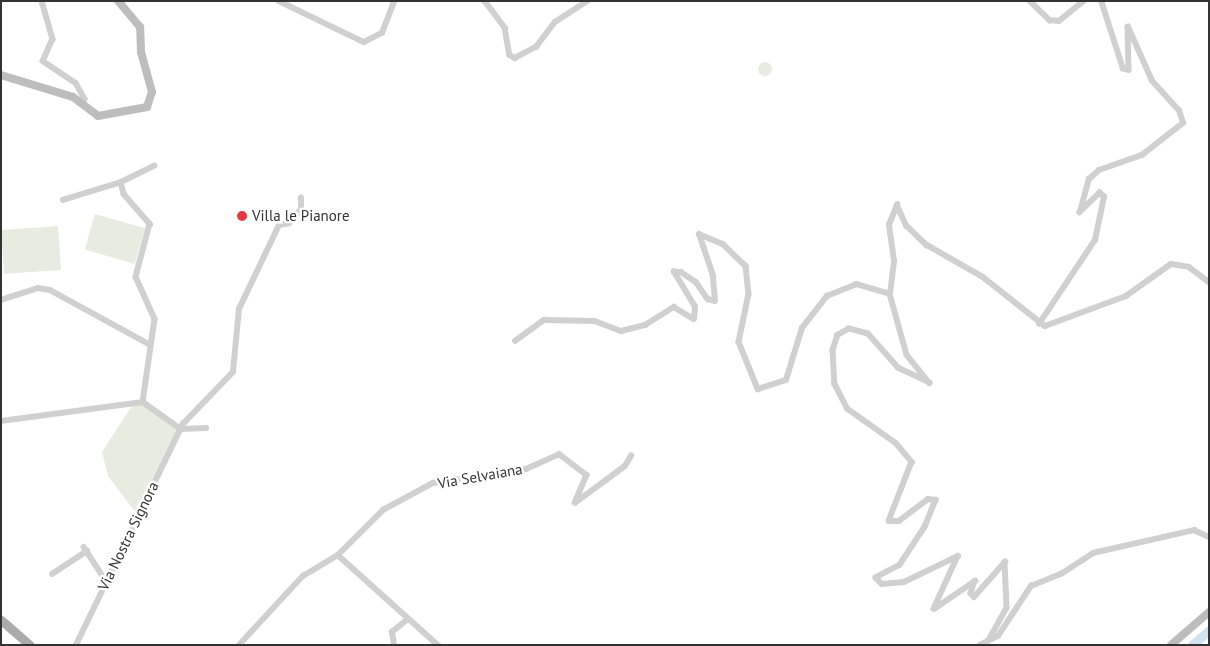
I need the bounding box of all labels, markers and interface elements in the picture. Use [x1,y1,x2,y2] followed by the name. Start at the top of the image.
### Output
[252,207,350,225] place label: Villa le Pianore
[236,210,248,222] marker: Villa le Pianore
[436,460,524,492] street label: Via Selvaiana
[94,479,162,593] street label: Via Nostra Signora

